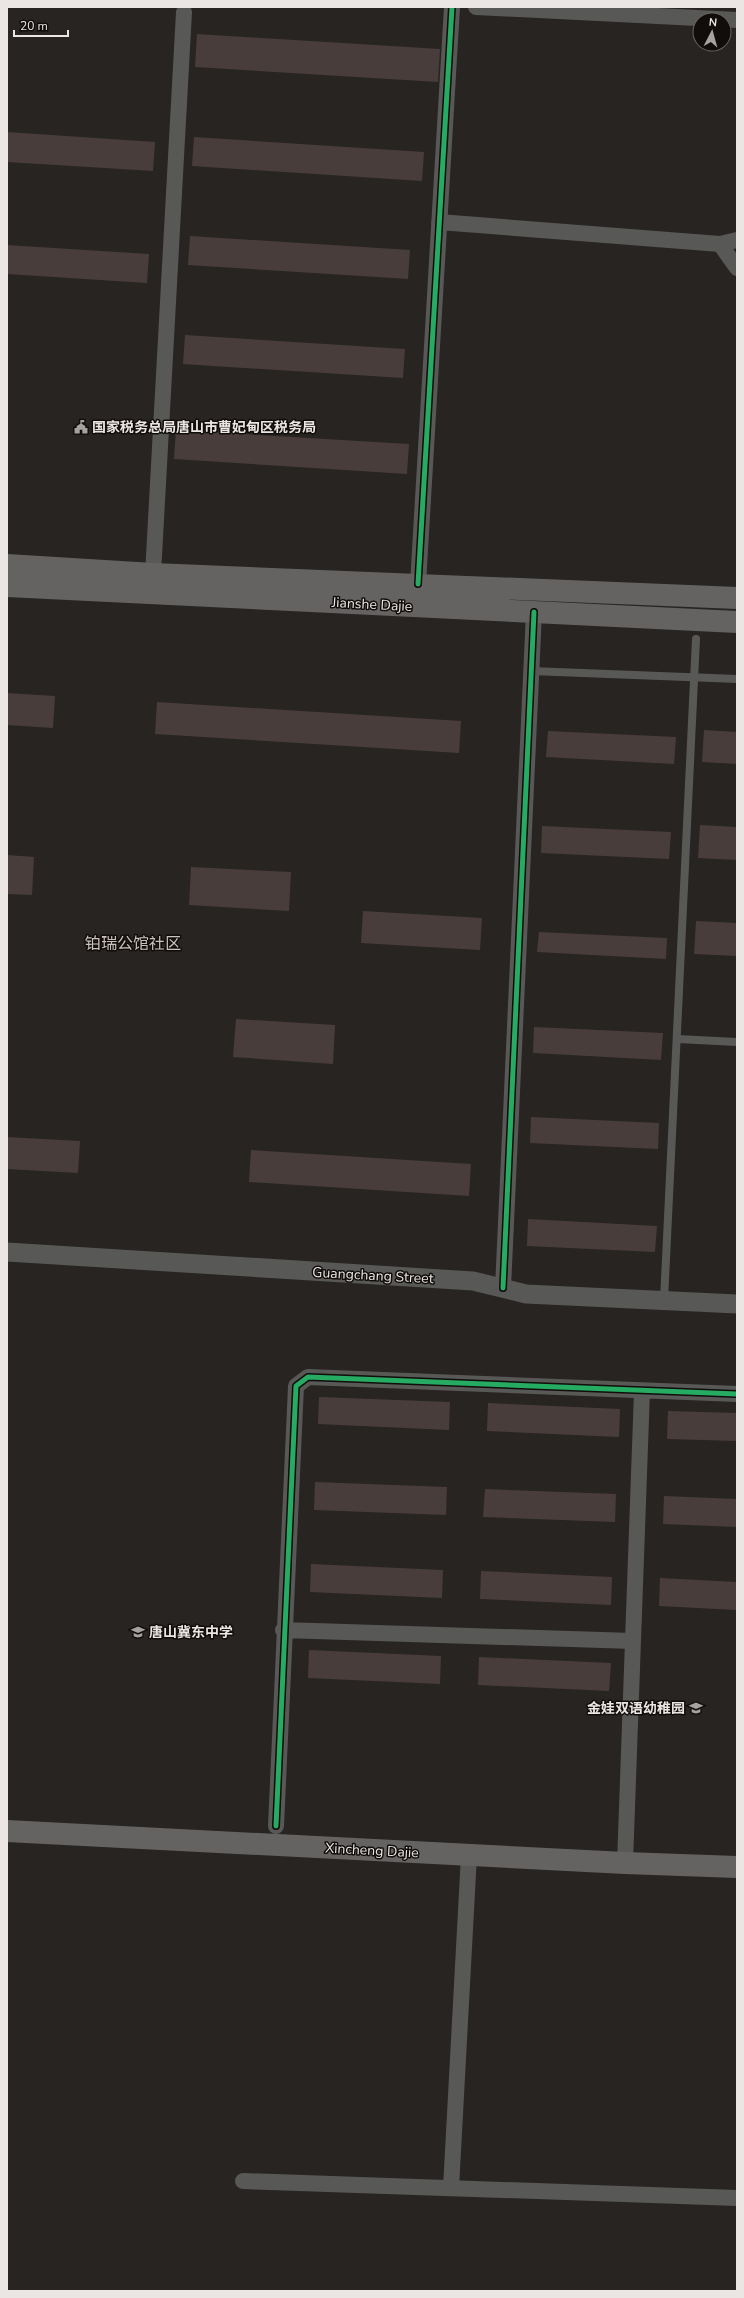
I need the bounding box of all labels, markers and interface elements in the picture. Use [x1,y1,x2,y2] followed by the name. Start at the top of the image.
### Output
[14,12,68,38] scale bar
[692,12,732,52] north arrow
[708,15,718,30] text: N
[20,18,48,34] text: 20 m
[92,418,316,437] place label: 国家税务总局唐山市曹妃甸区税务局
[73,419,89,435] public building icon: 国家税务总局唐山市曹妃甸区税务局
[330,593,413,616] street label: Jianshe Dajie
[85,933,181,955] district label: 铂瑞公馆社区
[312,1263,434,1288] street label: Guangchang Street
[149,1623,233,1642] place label: 唐山冀东中学
[130,1624,146,1640] school or university icon: 唐山冀东中学
[587,1699,685,1718] place label: 金娃双语幼稚园
[688,1700,704,1716] school or university icon: 金娃双语幼稚园
[325,1839,419,1862] street label: Xincheng Dajie

